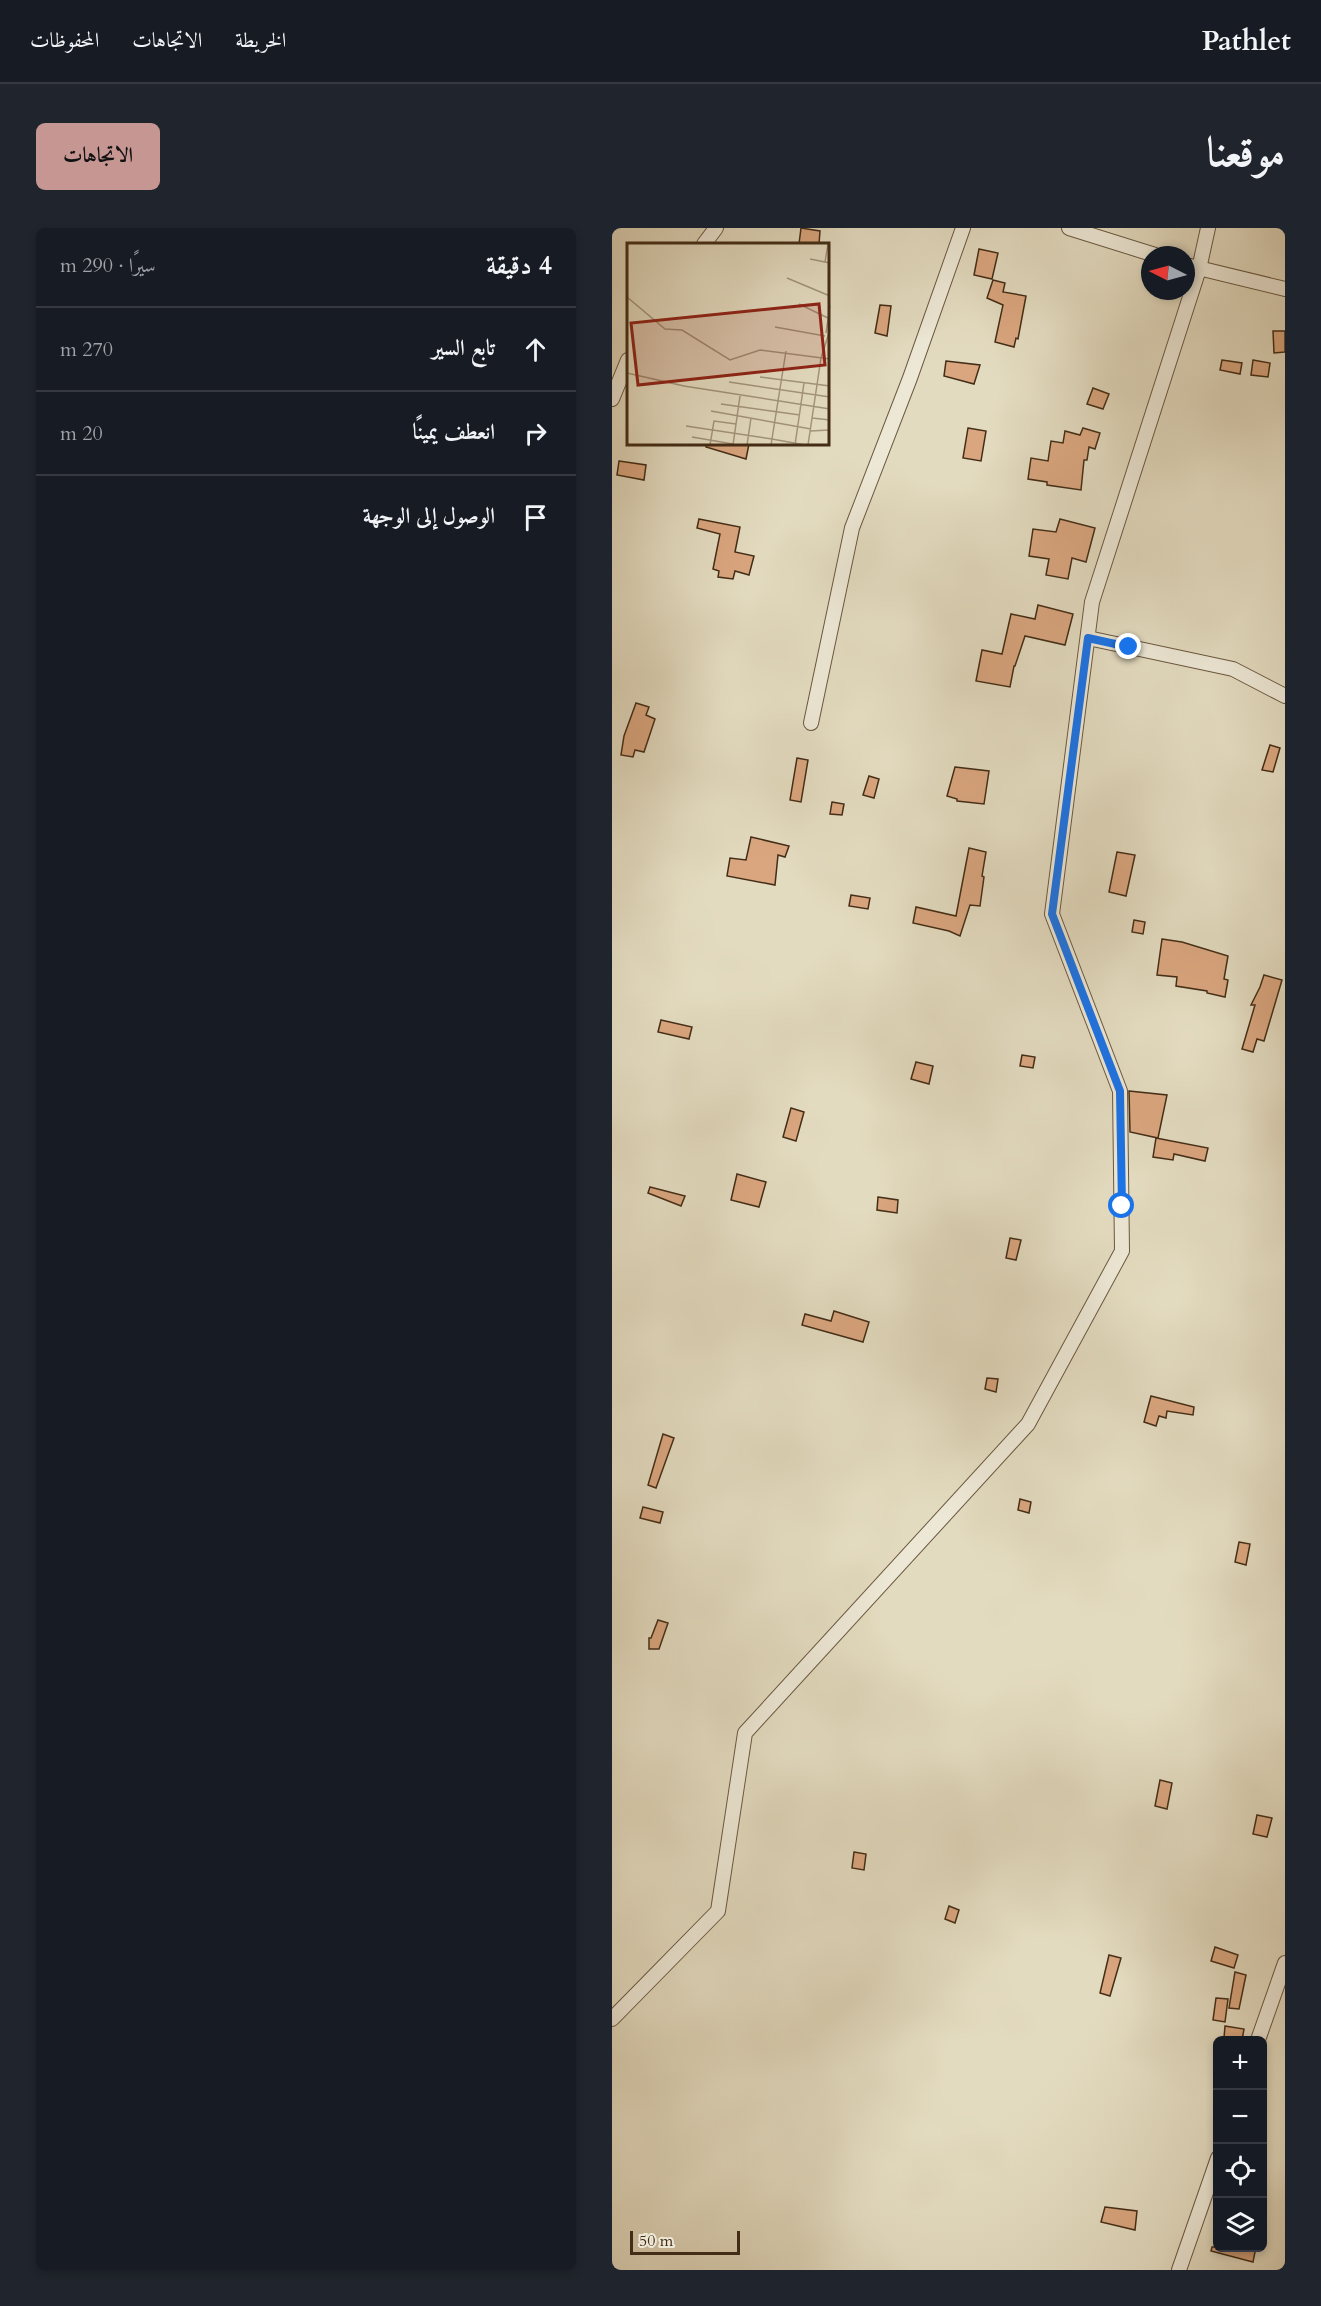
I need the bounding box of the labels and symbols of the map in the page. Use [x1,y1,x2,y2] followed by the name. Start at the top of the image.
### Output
[627,243,830,446] inset map
[1141,246,1195,300] north arrow
[1115,633,1141,659] route end
[1108,1192,1134,1218] route start
[630,2228,740,2256] scale bar

